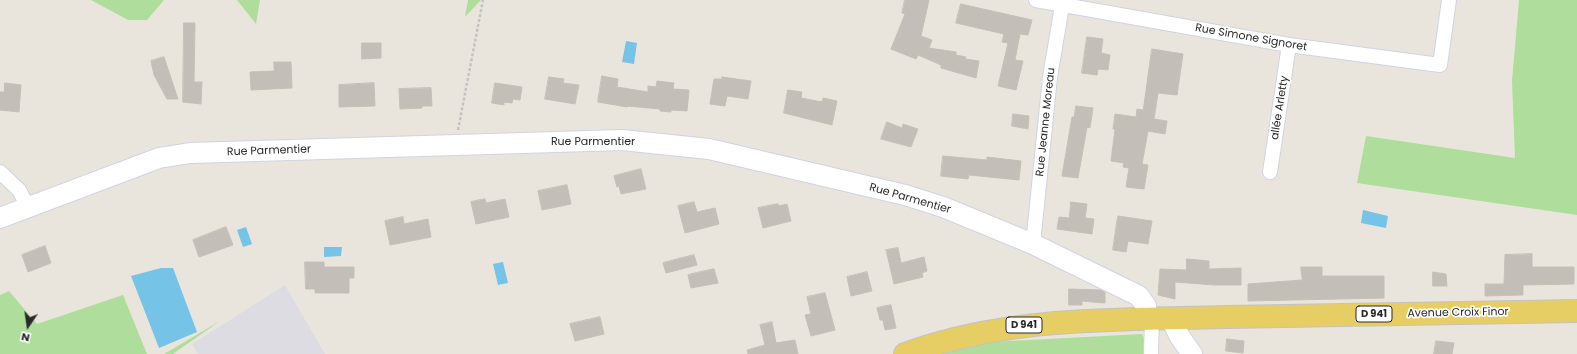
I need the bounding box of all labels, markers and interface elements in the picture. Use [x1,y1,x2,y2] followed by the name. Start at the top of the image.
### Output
[1194,22,1308,54] street label: Rue Simone Signoret
[1034,67,1058,177] street label: Rue Jeanne Moreau
[1268,75,1292,141] street label: allée Arletty
[551,135,635,149] street label: Rue Parmentier
[227,143,311,159] street label: Rue Parmentier
[868,181,952,217] street label: Rue Parmentier
[8,306,48,346] north arrow
[1356,306,1392,322] road number: D 941
[1407,306,1509,320] street label: Avenue Croix Finor
[1006,317,1042,333] road number: D 941
[19,329,31,346] text: N

